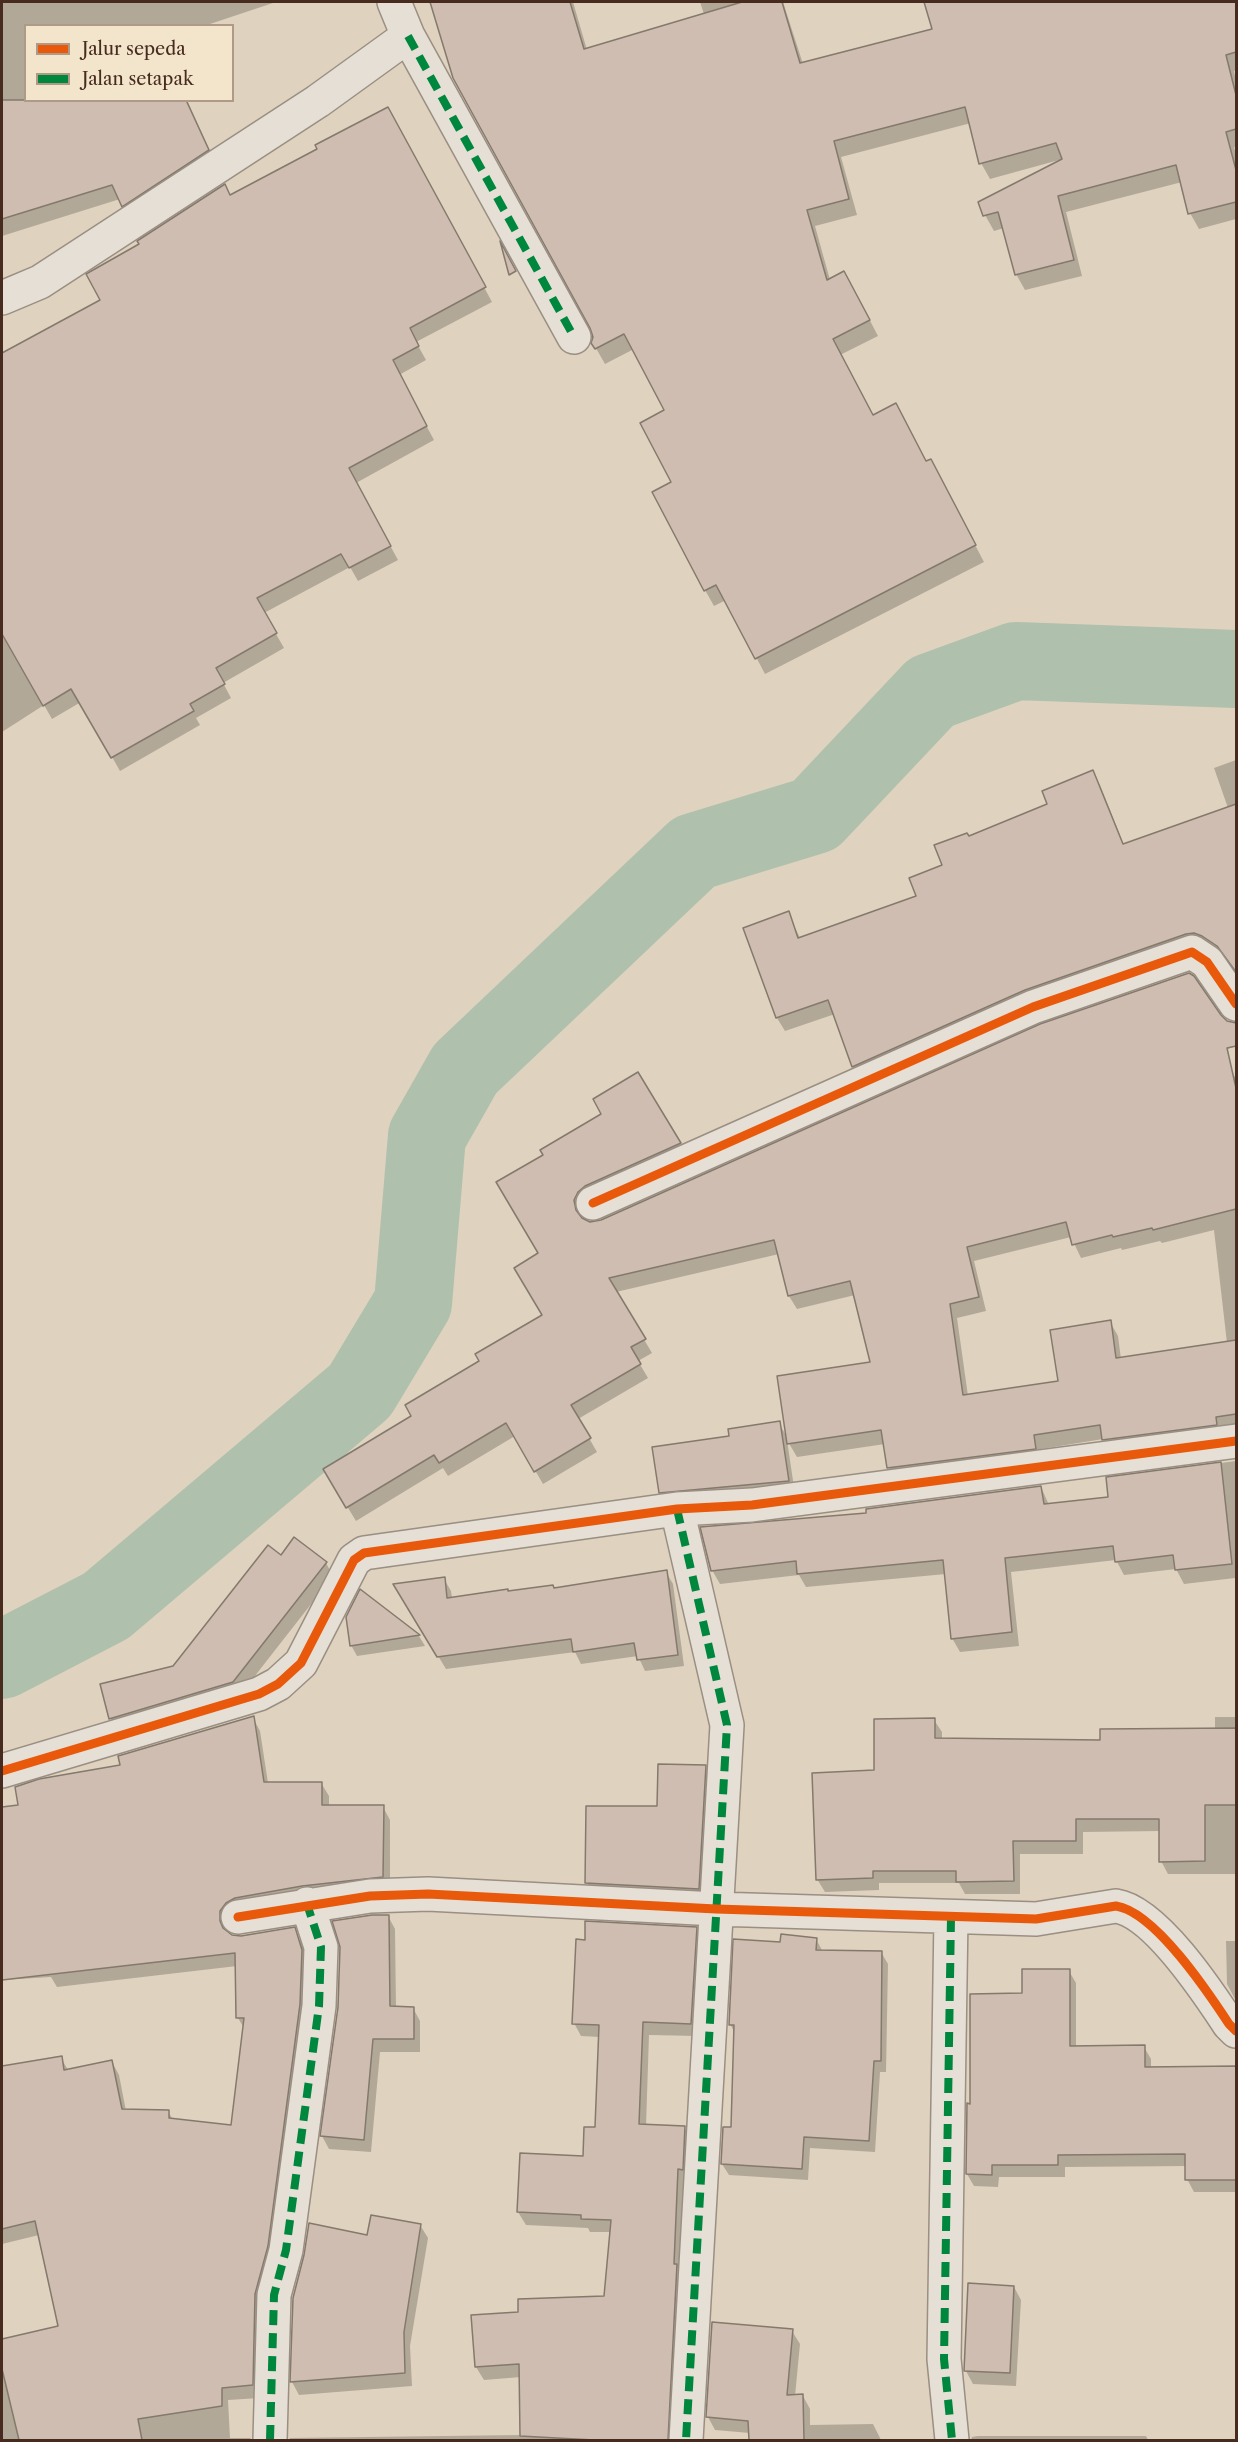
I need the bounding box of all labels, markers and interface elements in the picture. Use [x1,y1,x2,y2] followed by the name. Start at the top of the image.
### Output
[24,24,234,102] legend
[82,38,186,60] text: Jalur sepeda
[82,68,193,90] text: Jalan setapak

